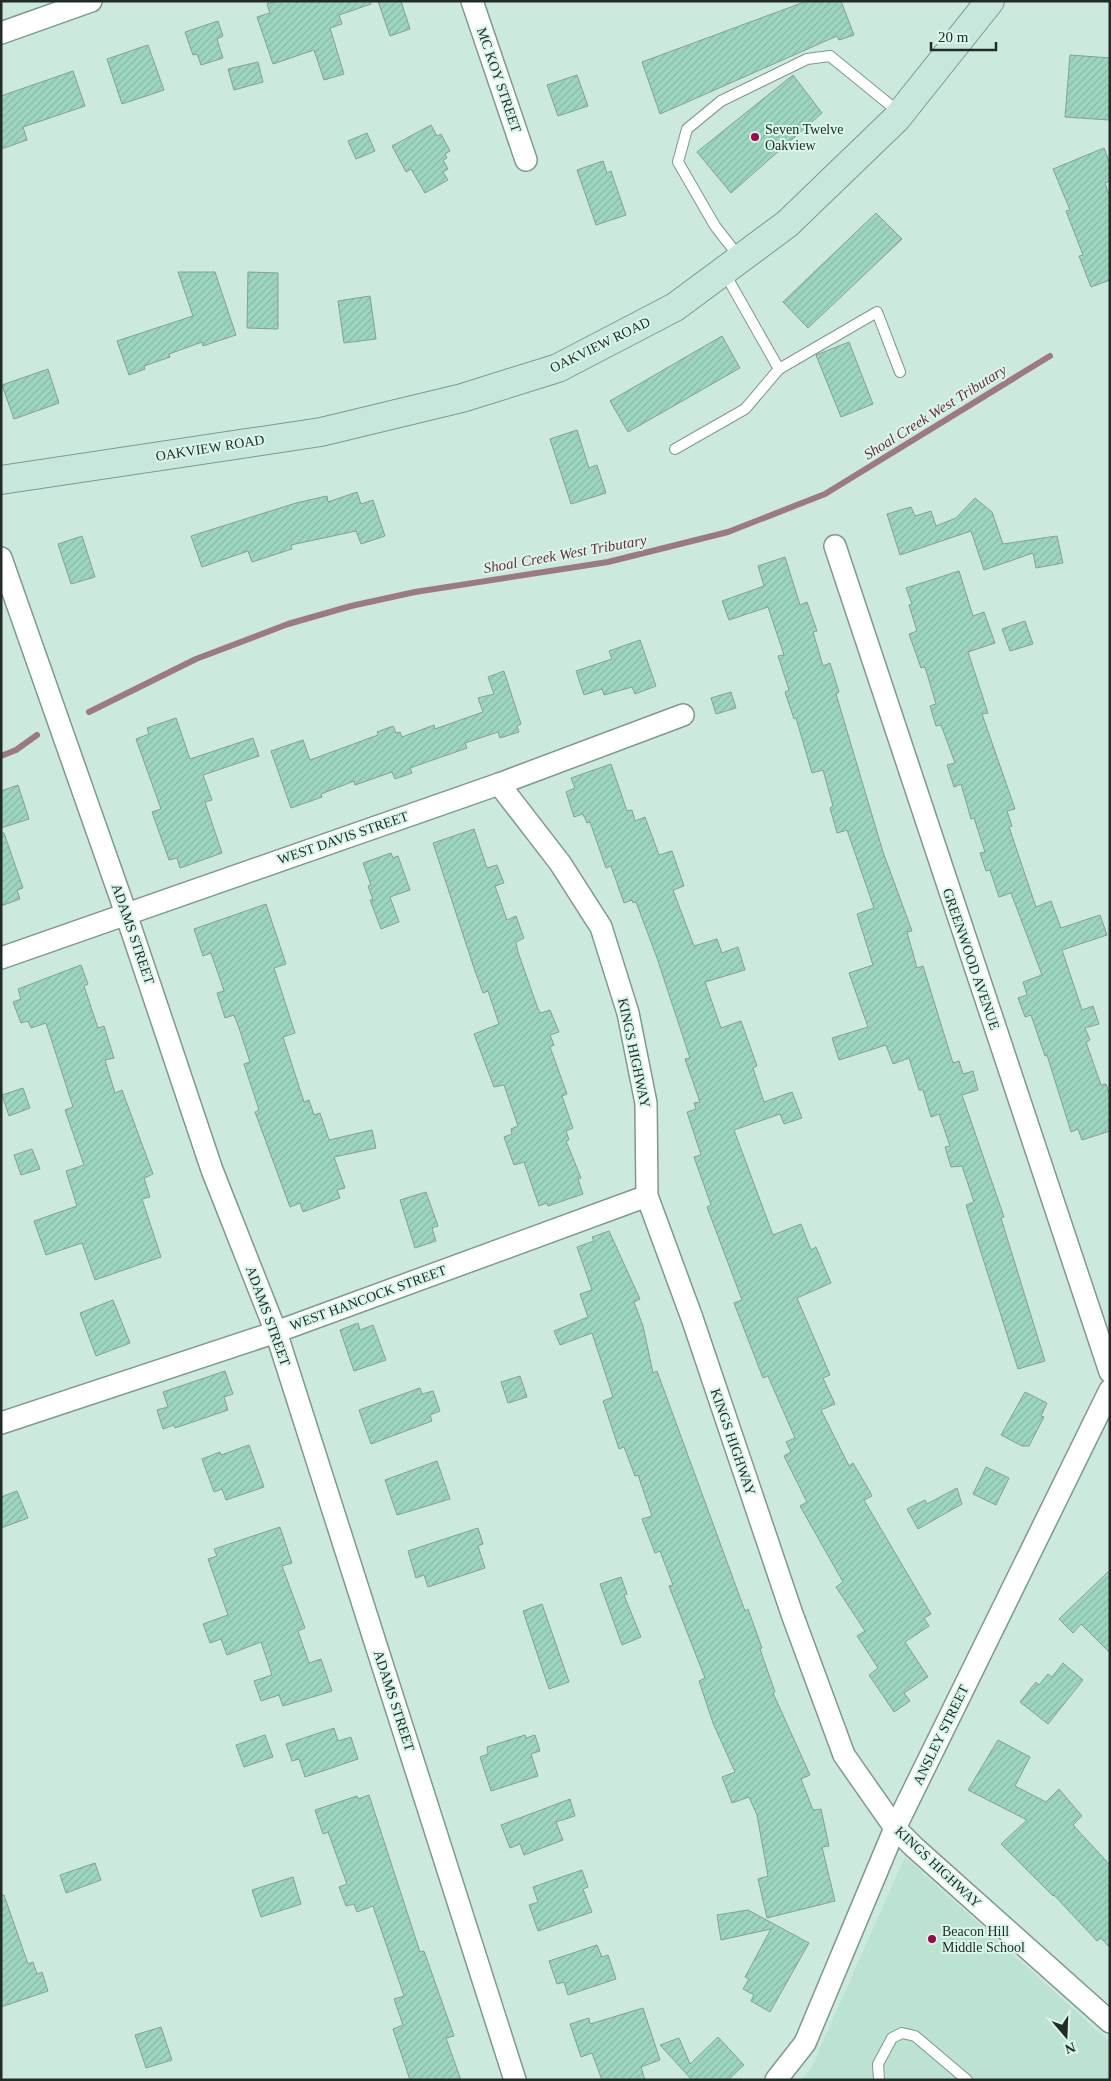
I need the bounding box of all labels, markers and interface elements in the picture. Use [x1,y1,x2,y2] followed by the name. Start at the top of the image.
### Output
[931,20,996,52] scale bar
[474,26,524,135] street label: MC KOY STREET
[938,29,969,45] text: 20 m
[765,122,843,153] place label: Seven Twelve Oakview
[749,131,761,143] marker: Seven Twelve Oakview
[547,314,653,376] street label: OAKVIEW ROAD
[861,361,1010,463] water label: Shoal Creek West Tributary
[155,432,265,464] street label: OAKVIEW ROAD
[482,532,648,576] water label: Shoal Creek West Tributary
[276,808,411,867] street label: WEST DAVIS STREET
[109,882,157,987] street label: ADAMS STREET
[940,886,1002,1032] street label: GREENWOOD AVENUE
[615,997,653,1109] street label: KINGS HIGHWAY
[288,1263,449,1333] street label: WEST HANCOCK STREET
[243,1264,293,1369] street label: ADAMS STREET
[708,1387,758,1497] street label: KINGS HIGHWAY
[371,1649,418,1754] street label: ADAMS STREET
[910,1682,972,1788] street label: ANSLEY STREET
[892,1823,984,1911] street label: KINGS HIGHWAY
[942,1924,1025,1955] place label: Beacon Hill Middle School
[926,1933,938,1945] marker: Beacon Hill Middle School
[1041,2011,1091,2061] north arrow
[1063,2039,1077,2057] text: N

